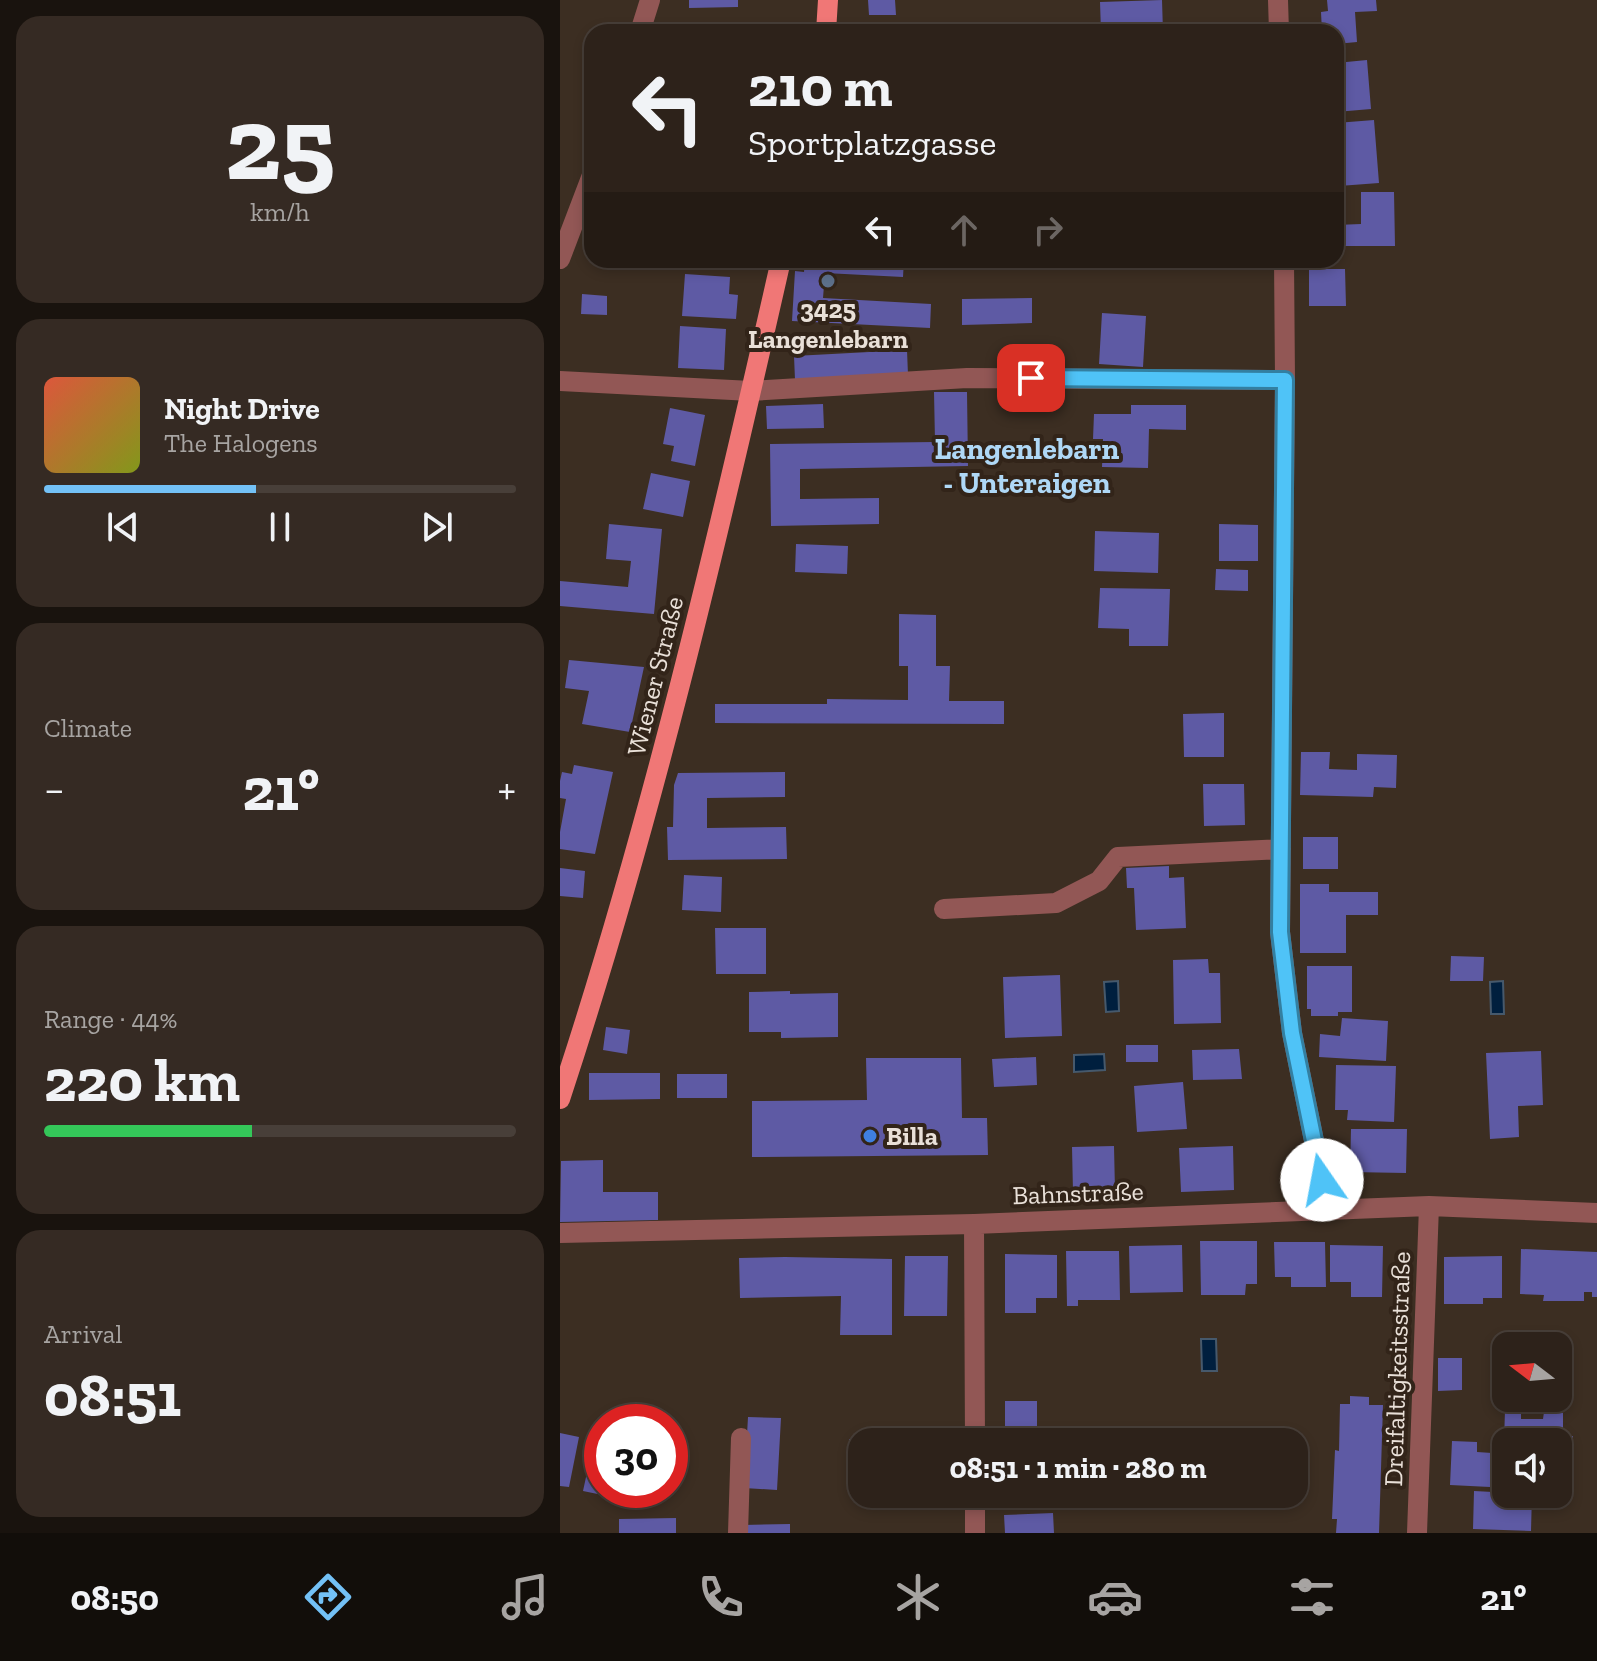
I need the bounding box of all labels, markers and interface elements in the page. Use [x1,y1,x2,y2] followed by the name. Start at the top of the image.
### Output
[748,53,892,120] text: 210 m
[616,56,720,160] icon: left
[225,81,335,206] text: 25
[748,121,996,164] text: Sportplatzgasse
[250,196,310,228] text: km/h
[858,208,902,252] icon: left
[942,208,986,252] icon: ahead
[1026,208,1070,252] icon: right
[819,272,837,290] marker: 3425 Langenlebarn
[748,293,909,355] place label: 3425 Langenlebarn
[997,344,1065,412] pin
[1009,356,1053,400] icon: arrive
[164,391,320,427] text: Night Drive
[164,427,318,459] text: The Halogens
[935,431,1120,501] district label: Langenlebarn - Unteraigen
[101,505,145,549] icon: previous
[258,505,302,549] icon: pause
[415,505,459,549] icon: next
[620,593,690,759] street label: Wiener Straße
[44,712,132,744] text: Climate
[242,753,320,825] text: 21°
[44,762,65,815] text: −
[497,762,516,815] text: +
[44,1003,177,1035] text: Range · 44%
[44,1044,240,1116] text: 220 km
[886,1120,938,1152] place label: Billa
[861,1127,879,1145] marker: Billa
[1280,1138,1364,1222] position arrow
[1012,1175,1144,1211] street label: Bahnstraße
[1377,1251,1417,1487] street label: Dreifaltigkeitsstraße
[44,1318,122,1350] text: Arrival
[1492,1332,1572,1412] north arrow
[1492,1332,1572,1508] map controls
[44,1359,181,1431] text: 08:51
[584,1404,688,1508] speed limit sign: 30
[1492,1428,1572,1508] button: sound
[949,1450,1207,1486] text: 08:51 · 1 min · 280 m
[300,1569,356,1625] icon: directions
[497,1569,553,1625] icon: music
[693,1569,749,1625] icon: phone
[890,1569,946,1625] icon: climate
[1087,1569,1143,1625] icon: car
[1284,1569,1340,1625] icon: filters
[70,1576,159,1619] text: 08:50
[1480,1576,1527,1619] text: 21°

